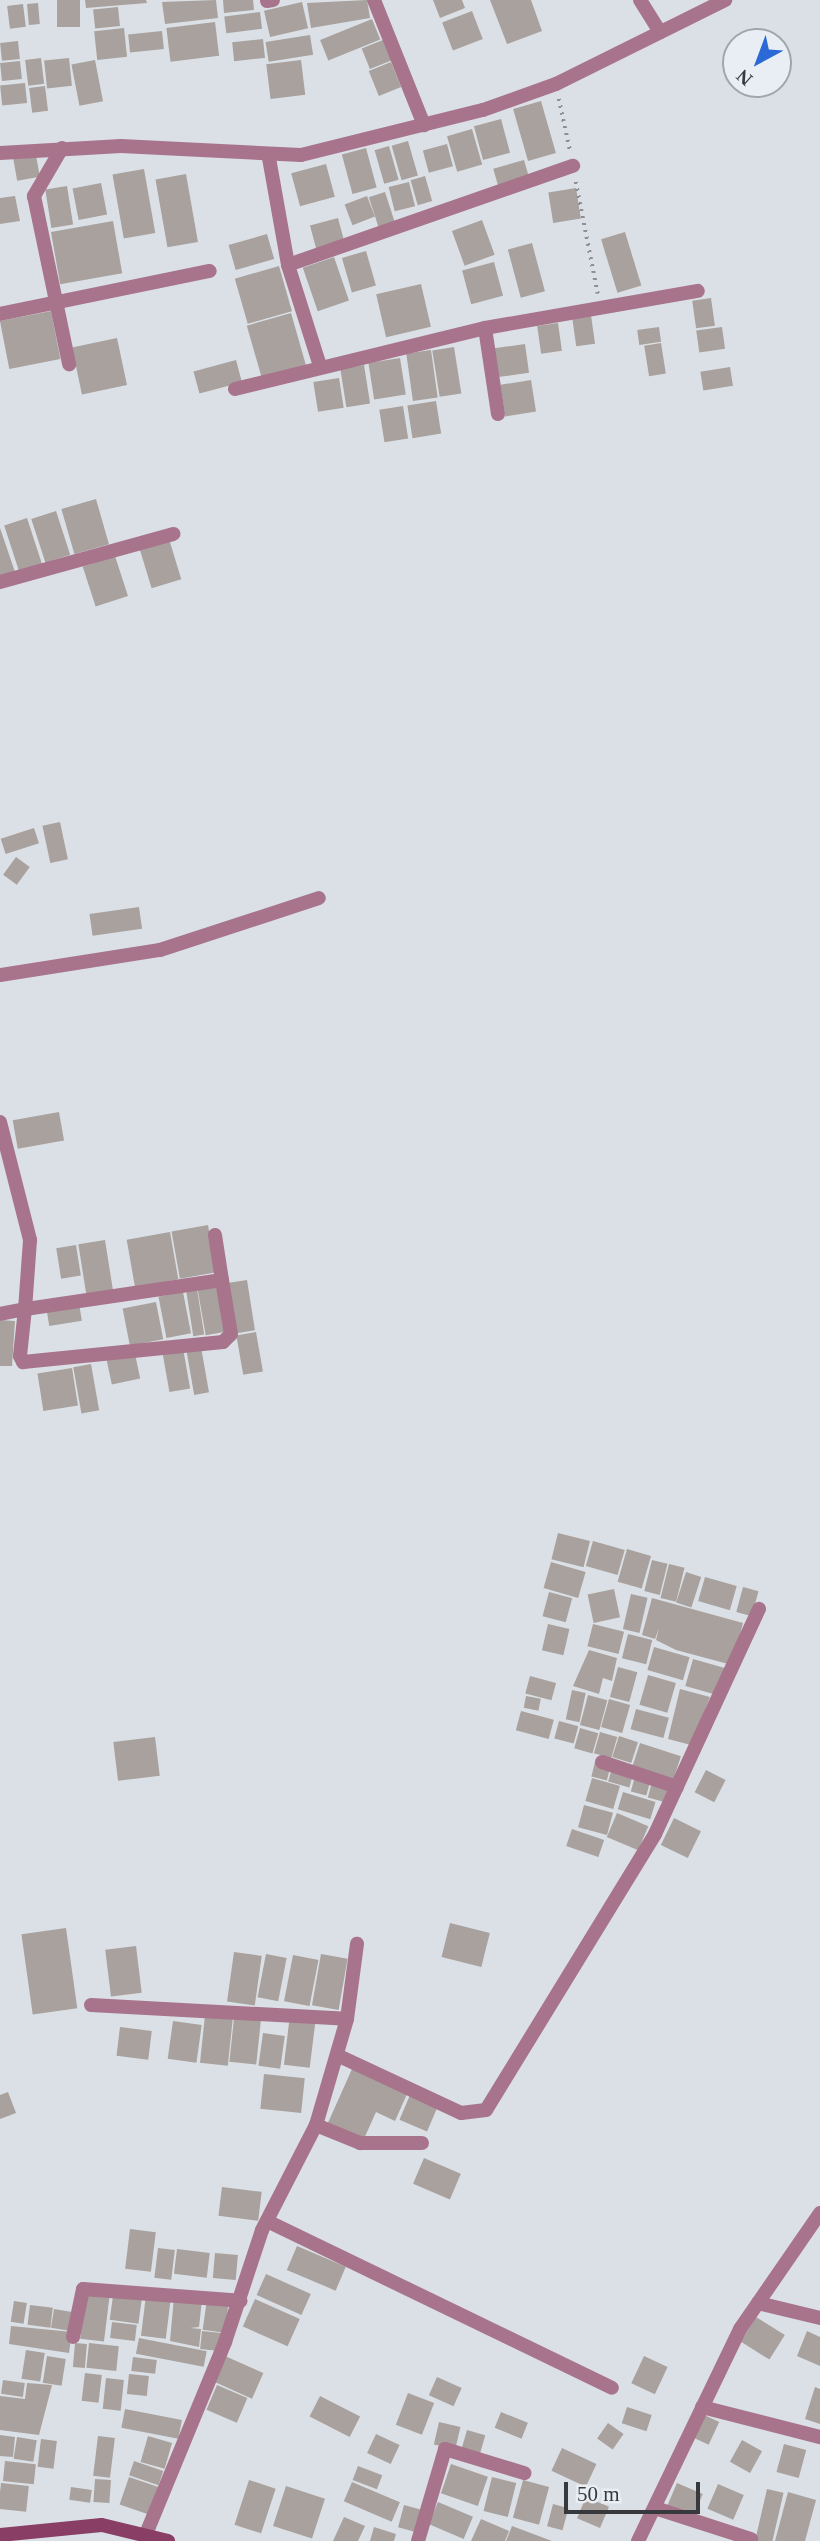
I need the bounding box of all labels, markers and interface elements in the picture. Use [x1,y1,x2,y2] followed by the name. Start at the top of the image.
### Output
[722,28,792,98] north arrow
[732,65,756,90] text: N
[568,2468,704,2512] scale bar
[577,2482,620,2506] text: 50 m

